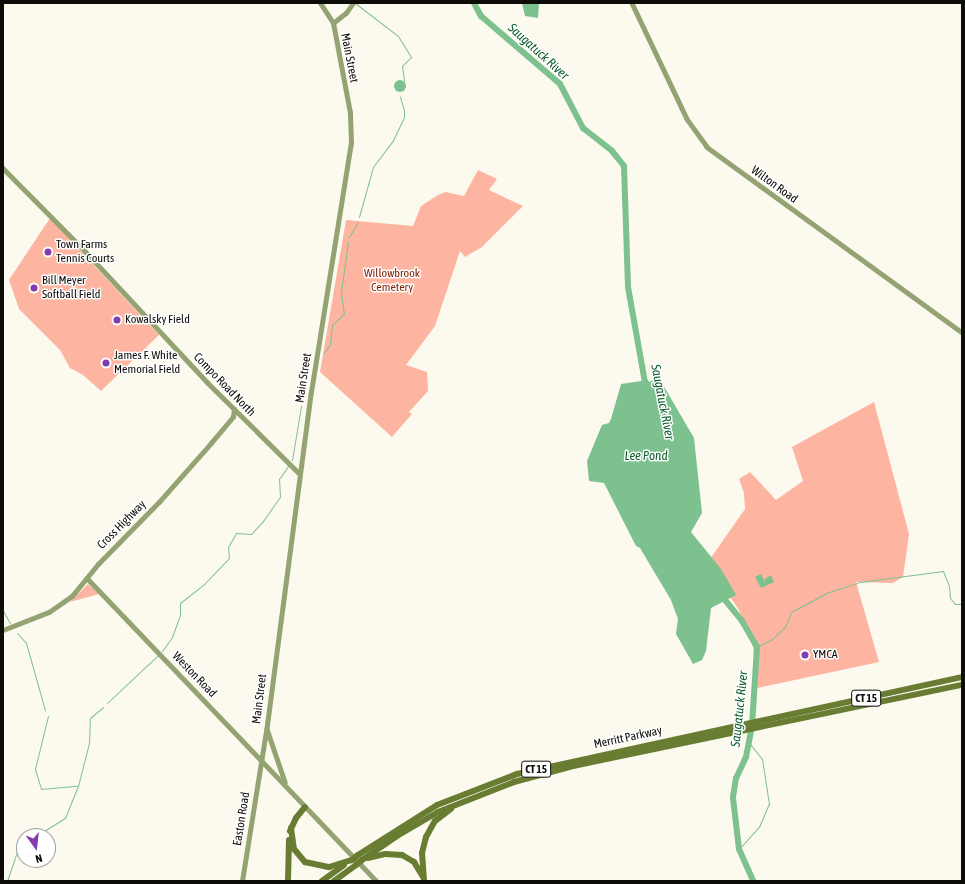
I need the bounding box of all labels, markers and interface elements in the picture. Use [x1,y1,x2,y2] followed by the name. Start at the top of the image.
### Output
[504,21,572,83] water label: Saugatuck River
[337,32,361,84] street label: Main Street
[748,163,800,207] street label: Wilton Road
[56,238,114,266] place label: Town Farms Tennis Courts
[43,247,53,257] marker: Town Farms Tennis Courts
[364,267,420,295] park label: Willowbrook Cemetery
[42,274,101,302] place label: Bill Meyer Softball Field
[29,283,39,293] marker: Bill Meyer Softball Field
[125,313,190,327] place label: Kowalsky Field
[112,315,122,325] marker: Kowalsky Field
[114,349,180,377] place label: James F. White Memorial Field
[190,350,258,420] street label: Compo Road North
[293,352,315,404] street label: Main Street
[101,358,111,368] marker: James F. White Memorial Field
[647,363,677,441] water label: Saugatuck River
[624,448,668,464] water label: Lee Pond
[95,498,149,552] street label: Cross Highway
[813,648,838,662] place label: YMCA
[169,649,219,701] street label: Weston Road
[800,650,810,660] marker: YMCA
[728,670,752,748] water label: Saugatuck River
[250,673,270,725] street label: Main Street
[851,689,881,707] road number: CT 15
[593,724,663,752] street label: Merritt Parkway
[521,760,551,778] road number: CT 15
[231,791,253,847] street label: Easton Road
[16,828,56,868] north arrow
[34,852,44,865] text: N

